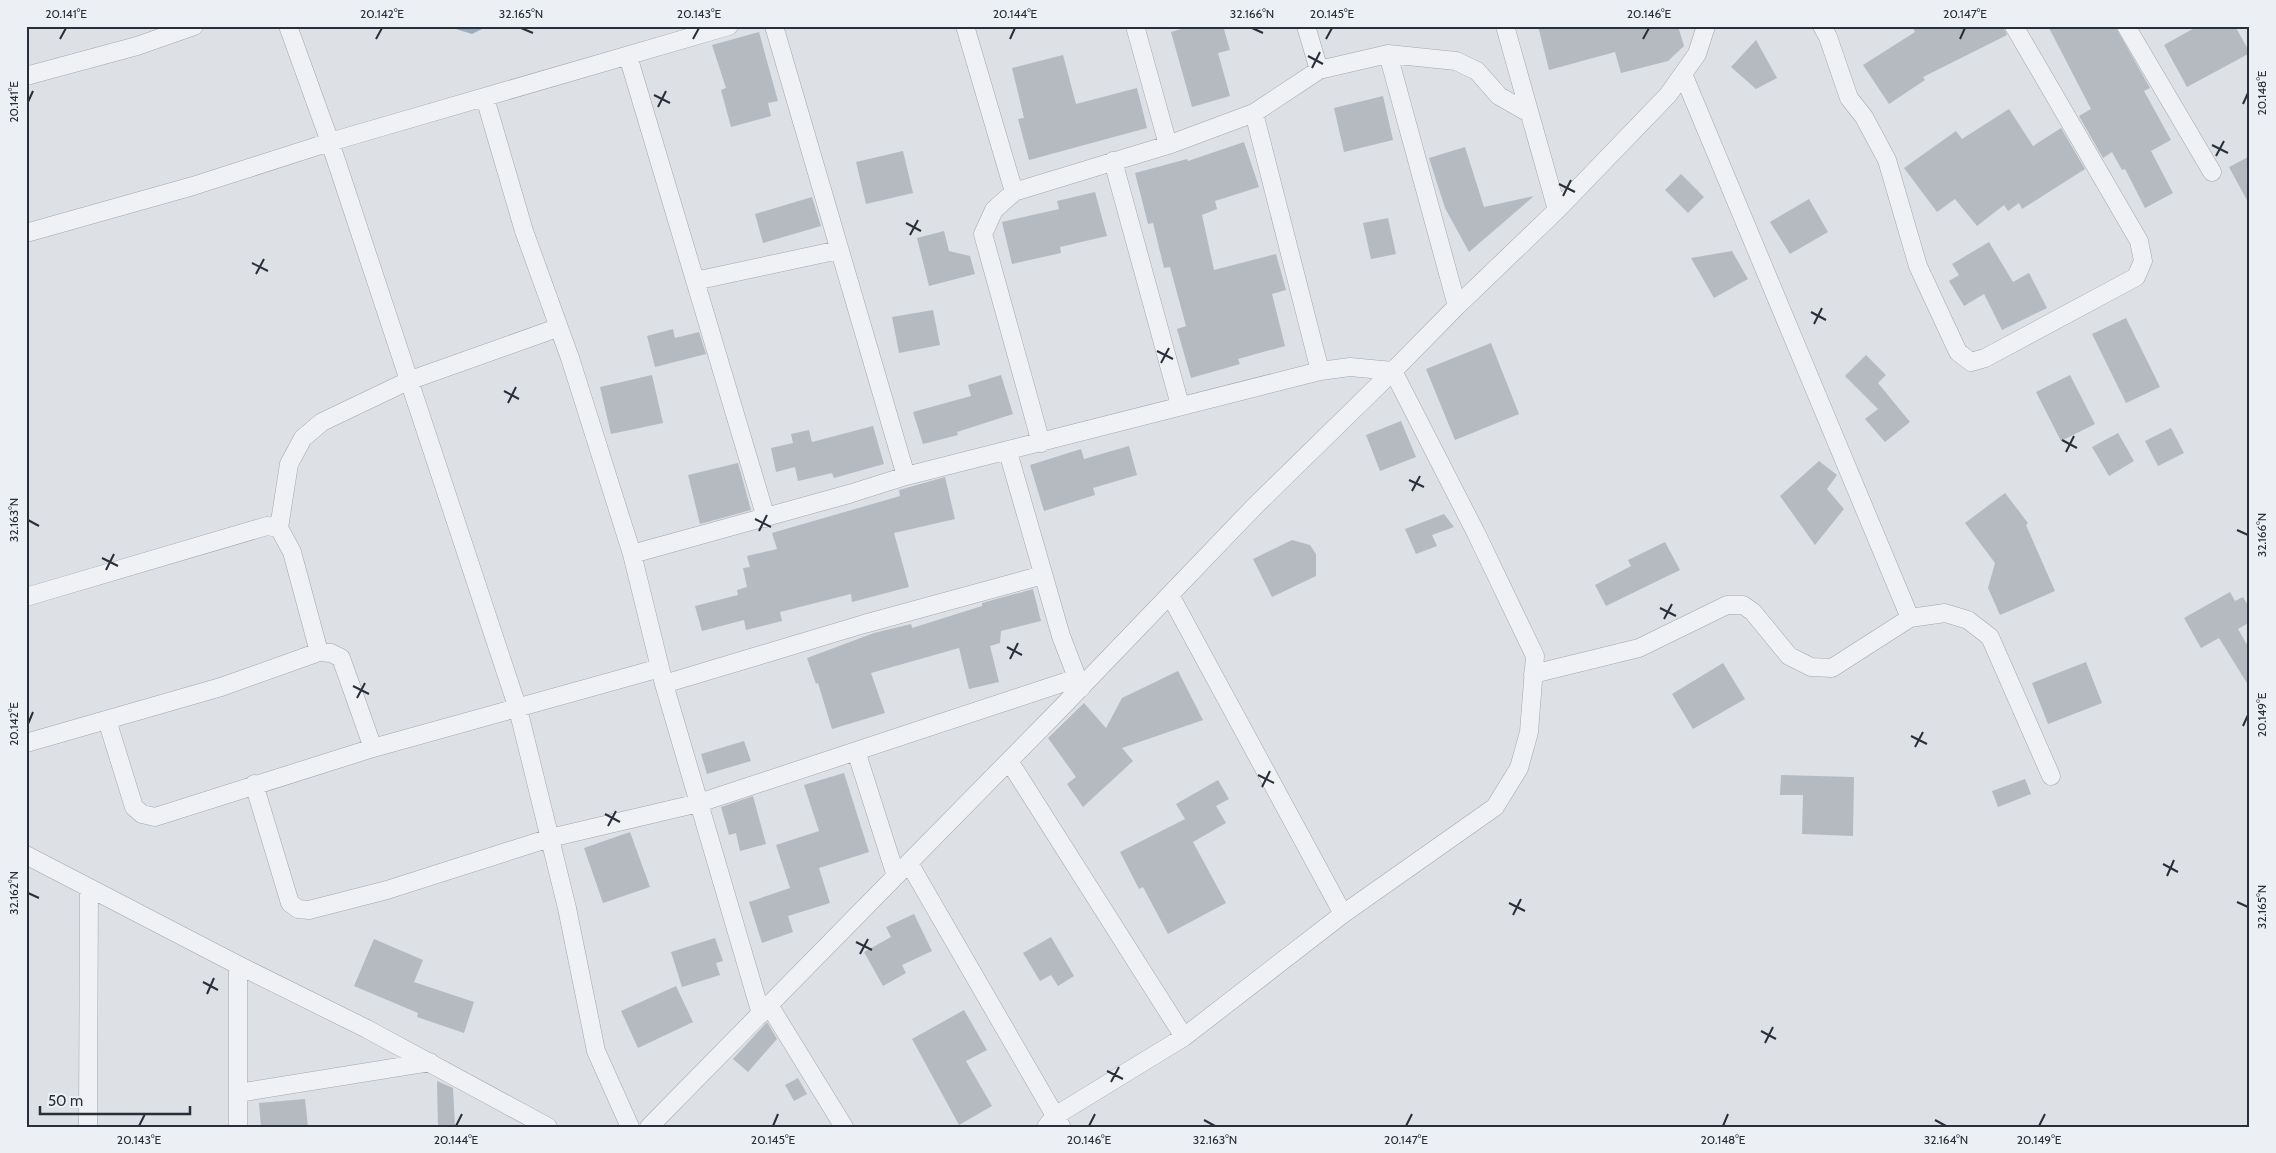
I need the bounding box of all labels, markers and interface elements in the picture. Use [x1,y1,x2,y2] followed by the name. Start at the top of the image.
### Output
[45,6,87,21] text: 20.141°E
[360,6,404,21] text: 20.142°E
[499,6,543,21] text: 32.165°N
[677,6,721,21] text: 20.143°E
[993,6,1038,21] text: 20.144°E
[1230,6,1274,21] text: 32.166°N
[1310,6,1354,21] text: 20.145°E
[1627,6,1672,21] text: 20.146°E
[1943,6,1987,21] text: 20.147°E
[2254,70,2269,116] text: 20.148°E
[6,81,21,123] text: 20.141°E
[6,498,21,542] text: 32.163°N
[2254,513,2269,557] text: 32.166°N
[2254,692,2269,737] text: 20.149°E
[6,702,21,746] text: 20.142°E
[6,871,21,915] text: 32.162°N
[2254,885,2269,929] text: 32.165°N
[40,1083,190,1115] scale bar
[48,1092,83,1110] text: 50 m
[117,1132,161,1147] text: 20.143°E
[434,1132,479,1147] text: 20.144°E
[751,1132,795,1147] text: 20.145°E
[1067,1132,1112,1147] text: 20.146°E
[1193,1132,1237,1147] text: 32.163°N
[1384,1132,1428,1147] text: 20.147°E
[1700,1132,1746,1147] text: 20.148°E
[1924,1132,1968,1147] text: 32.164°N
[2017,1132,2062,1147] text: 20.149°E

